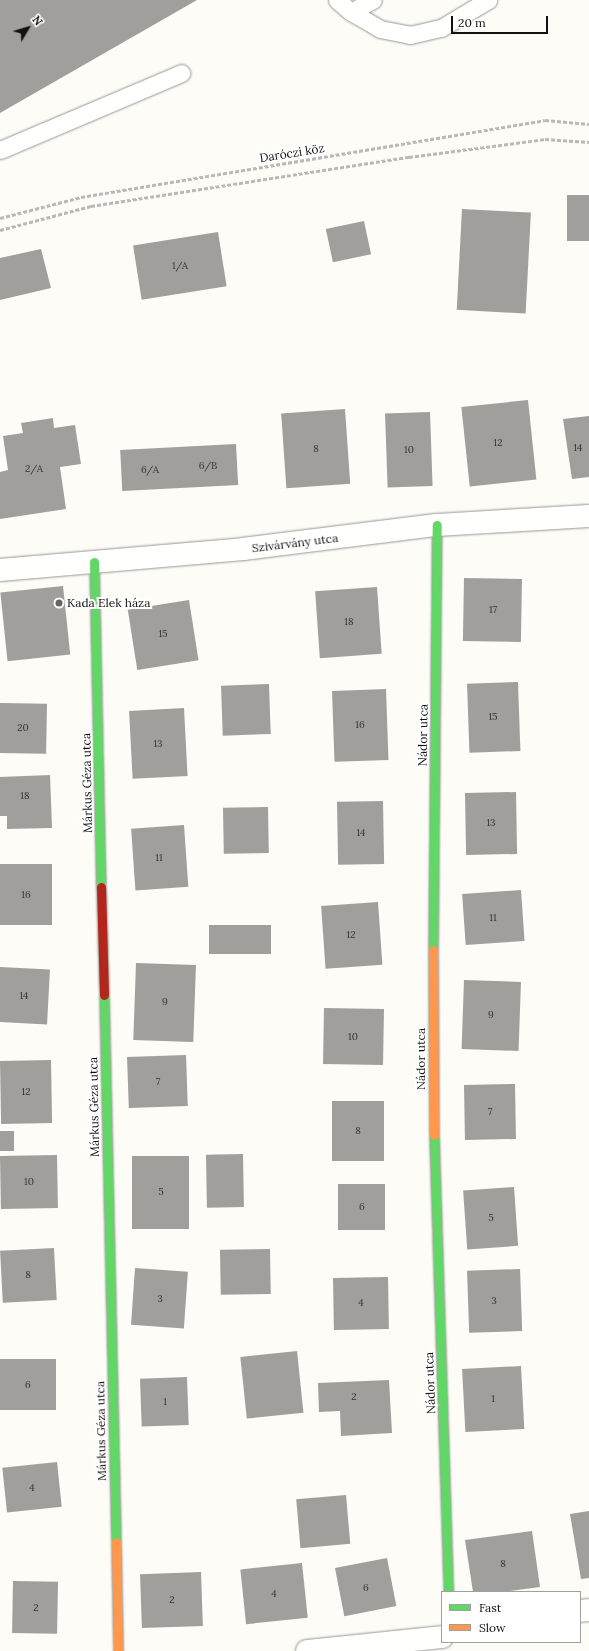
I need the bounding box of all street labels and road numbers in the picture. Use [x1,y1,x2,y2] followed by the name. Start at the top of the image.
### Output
[258,141,326,165] street label: Daróczi köz
[251,531,339,555] street label: Szivárvány utca
[415,704,431,766] street label: Nádor utca
[79,733,95,833] street label: Márkus Géza utca
[414,1028,428,1090] street label: Nádor utca
[86,1057,102,1157] street label: Márkus Géza utca
[422,1352,438,1414] street label: Nádor utca
[93,1381,109,1481] street label: Márkus Géza utca

